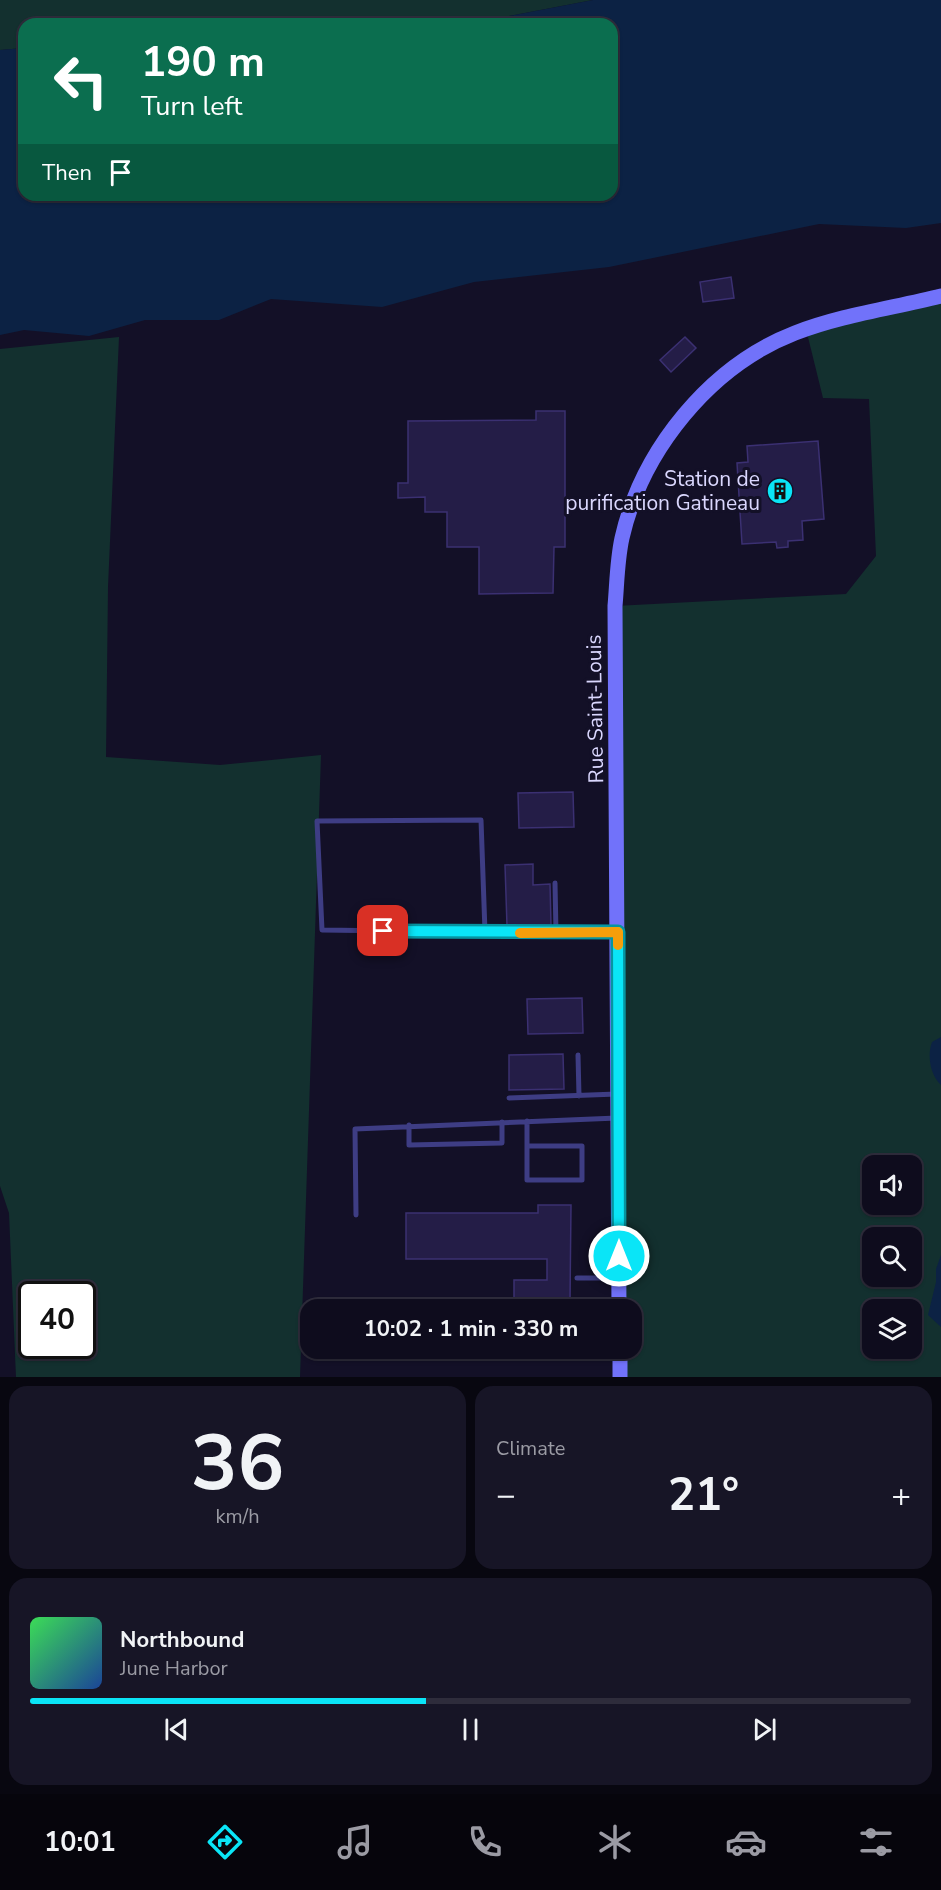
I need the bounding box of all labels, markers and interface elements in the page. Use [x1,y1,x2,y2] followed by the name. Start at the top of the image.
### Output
[141,34,265,91] text: 190 m
[42,42,120,120] icon: left
[141,88,242,125] text: Turn left
[104,156,137,189] icon: arrive
[42,158,92,188] text: Then
[565,465,760,517] place label: Station de purification Gatineau
[765,476,795,506] building icon: Station de purification Gatineau
[580,634,610,784] street label: Rue Saint-Louis
[357,905,408,956] pin
[366,914,399,947] icon: arrive
[862,1155,922,1359] map controls
[862,1155,922,1215] button: sound
[587,1224,651,1288] position arrow
[862,1227,922,1287] button: search
[18,1281,96,1359] speed limit sign: 40
[862,1299,922,1359] button: layers
[364,1314,578,1344] text: 10:02 · 1 min · 330 m
[191,1410,284,1517] text: 36
[496,1435,565,1462] text: Climate
[668,1465,739,1526] text: 21°
[496,1473,516,1518] text: −
[891,1473,911,1518] text: +
[215,1503,260,1530] text: km/h
[120,1625,244,1655] text: Northbound
[120,1655,228,1682] text: June Harbor
[160,1713,193,1746] icon: previous
[454,1713,487,1746] icon: pause
[748,1713,781,1746] icon: next
[204,1821,246,1863] icon: directions
[334,1821,376,1863] icon: music
[464,1821,506,1863] icon: phone
[594,1821,636,1863] icon: climate
[725,1821,767,1863] icon: car
[855,1821,897,1863] icon: filters
[44,1824,116,1861] text: 10:01

